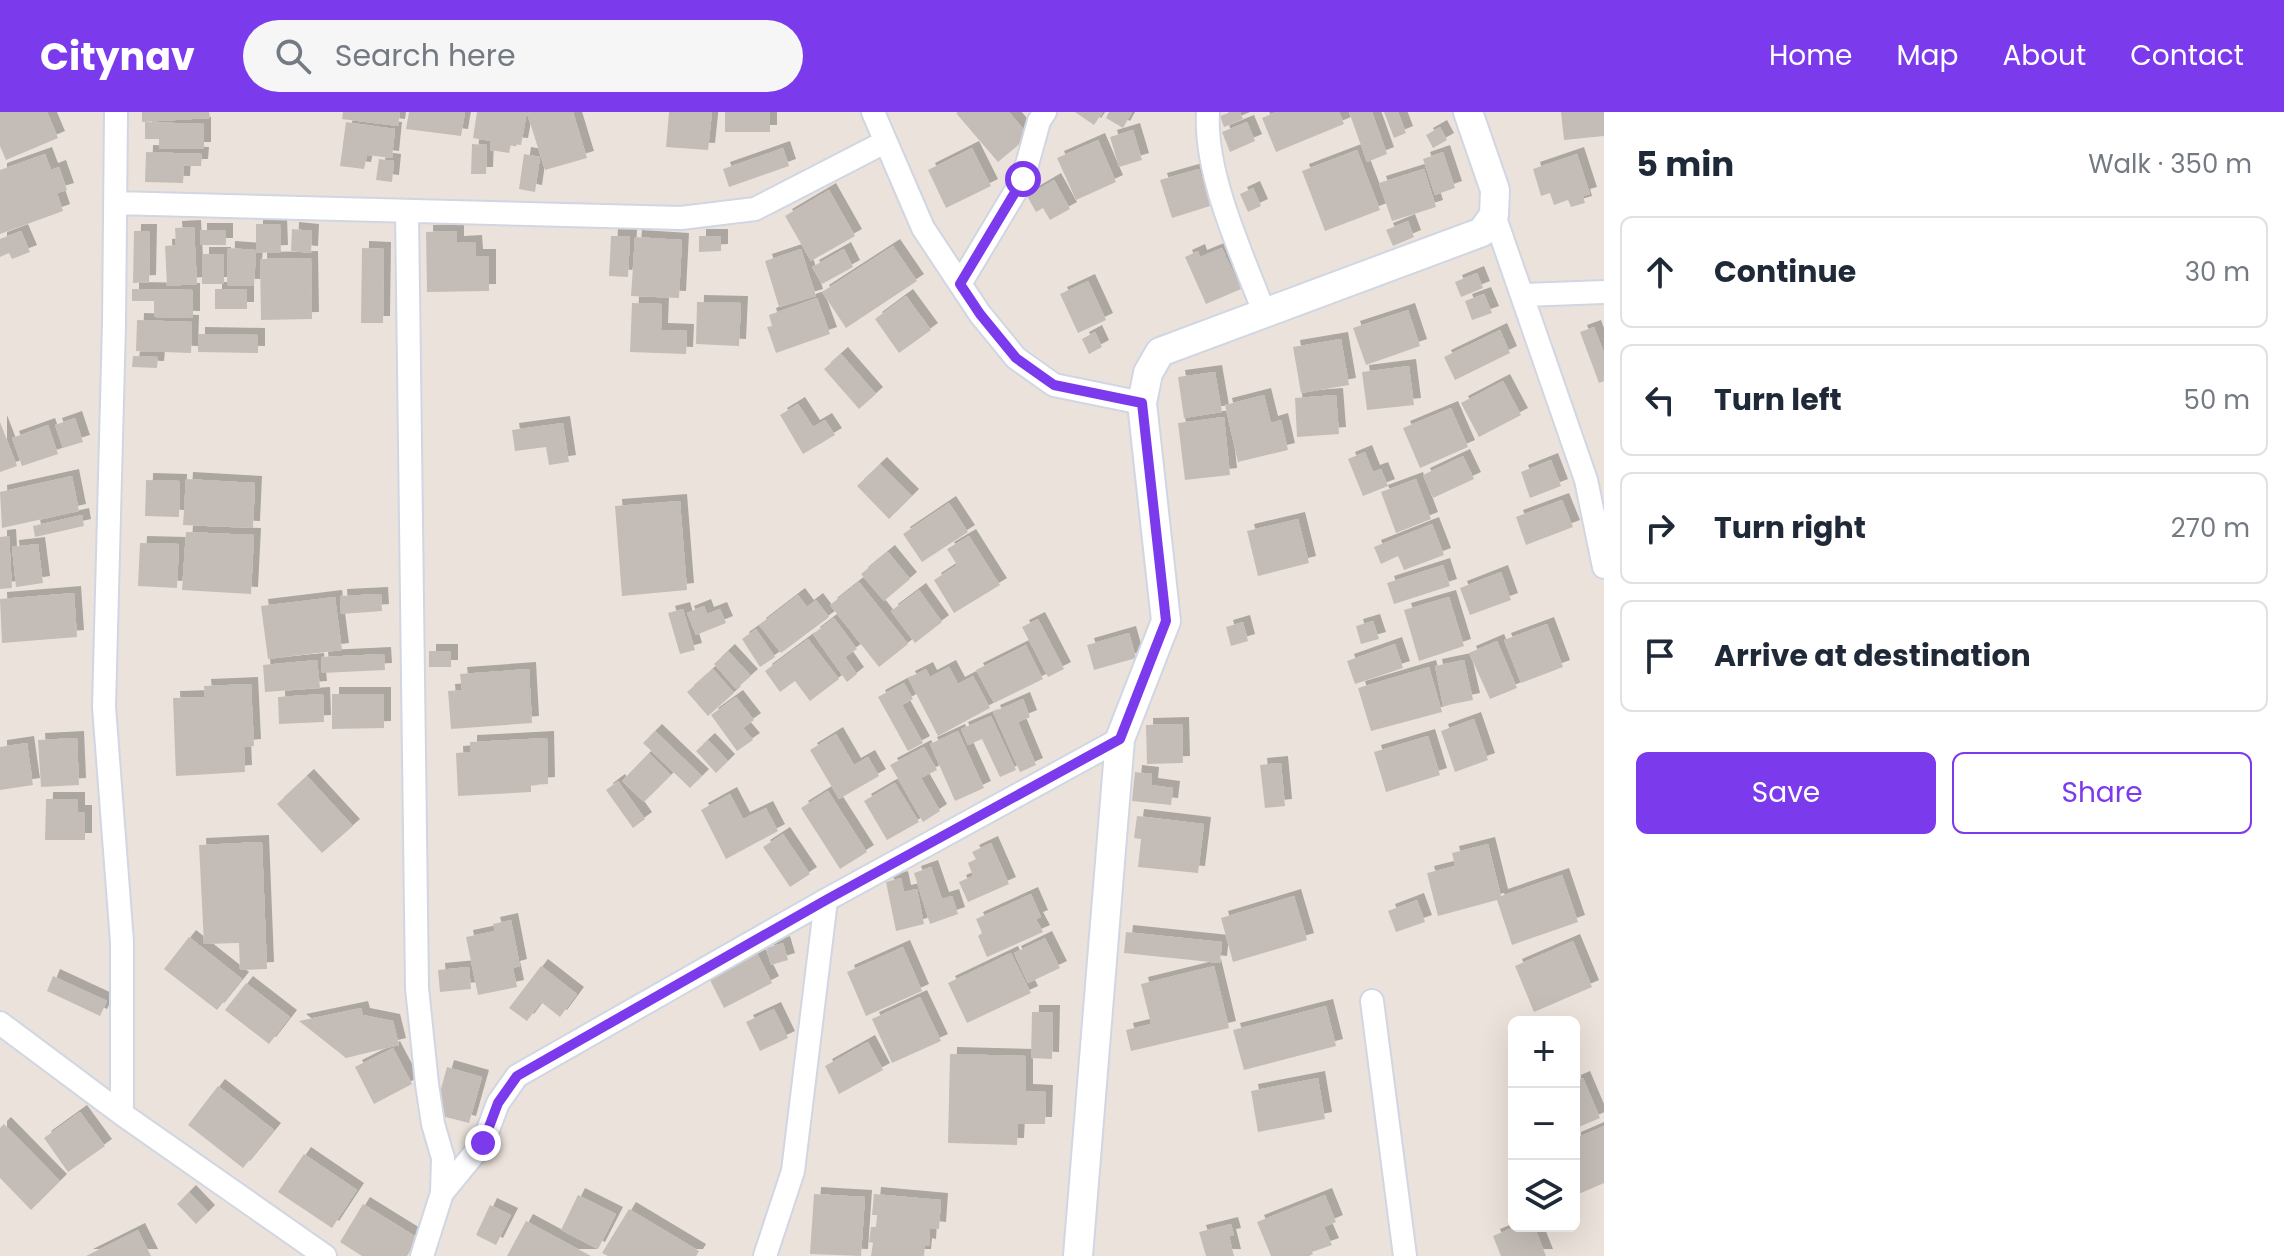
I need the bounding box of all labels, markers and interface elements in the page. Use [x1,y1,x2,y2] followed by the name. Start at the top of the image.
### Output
[243,20,803,92] search box
[40,30,195,83] text: Citynav
[271,34,315,78] icon: search
[335,34,516,77] text: Search here
[1769,36,1852,75] text: Home
[1896,36,1958,75] text: Map
[2002,36,2086,75] text: About
[2130,36,2244,75] text: Contact
[1636,140,1734,188] text: 5 min
[2088,146,2252,182] text: Walk · 350 m
[1005,161,1041,197] route start
[1638,250,1682,294] icon: ahead
[1714,250,1856,293] text: Continue
[2185,254,2250,290] text: 30 m
[1638,378,1682,422] icon: left
[1714,378,1842,421] text: Turn left
[2184,382,2250,418] text: 50 m
[1638,506,1682,550] icon: right
[1714,506,1866,549] text: Turn right
[2171,510,2250,546] text: 270 m
[1638,634,1682,678] icon: arrive
[1714,634,2031,677] text: Arrive at destination
[1636,752,1936,834] button: Save
[1952,752,2252,834] button: Share
[1508,1016,1580,1232] map controls
[1508,1016,1580,1088] button: +
[1508,1088,1580,1160] button: −
[465,1125,501,1161] route end
[1508,1160,1580,1232] button: layers

